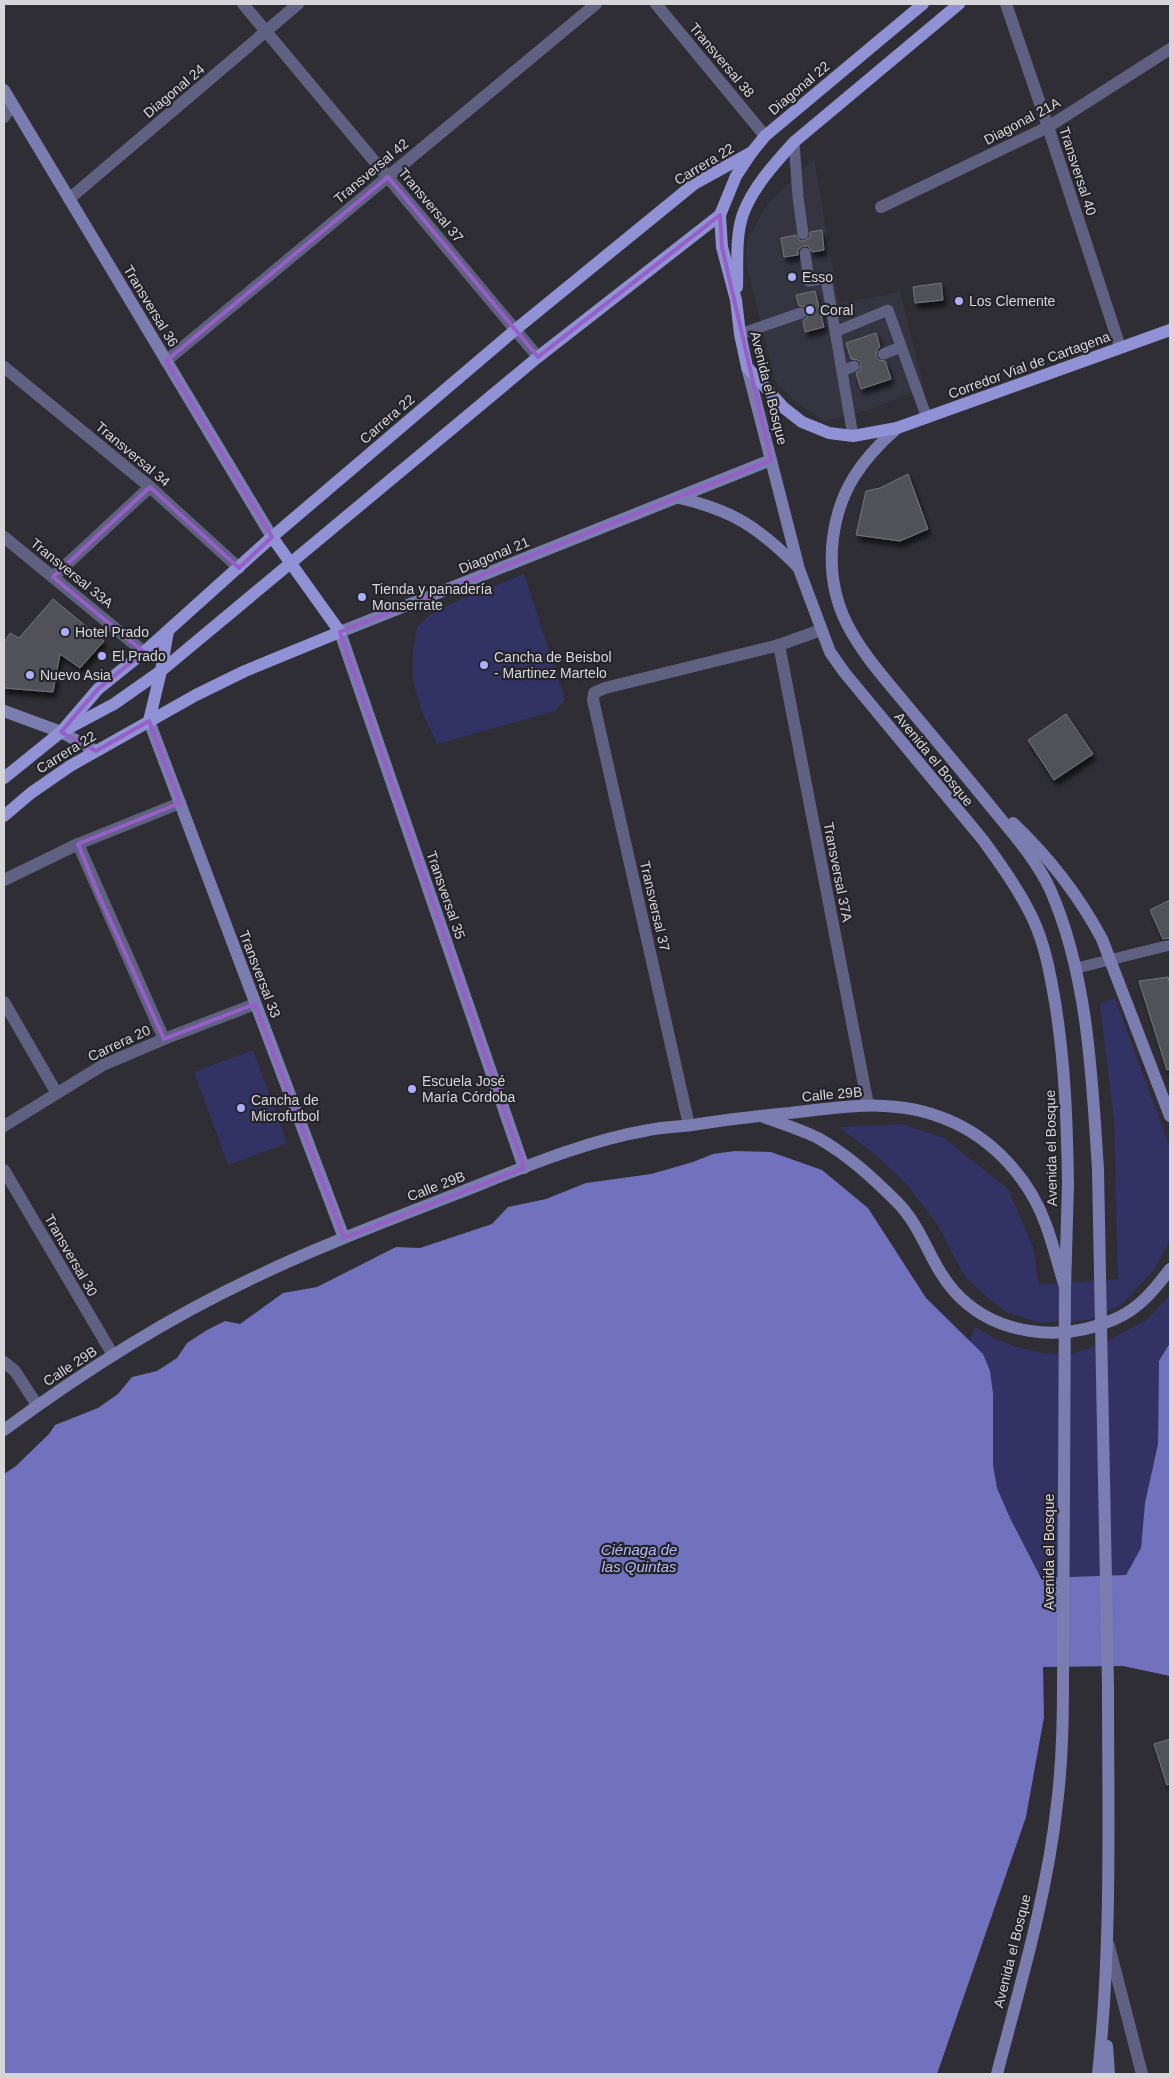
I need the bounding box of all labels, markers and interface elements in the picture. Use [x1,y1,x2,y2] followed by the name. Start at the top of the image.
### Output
[686,20,758,101] street label: Transversal 38
[765,58,833,118] street label: Diagonal 22
[140,61,208,121] street label: Diagonal 24
[981,94,1063,148] street label: Diagonal 21A
[1056,125,1100,217] street label: Transversal 40
[331,135,412,207] street label: Transversal 42
[671,140,737,188] street label: Carrera 22
[395,165,467,246] street label: Transversal 37
[120,262,182,350] street label: Transversal 36
[802,269,833,285] place label: Esso
[786,271,798,283] marker: Esso
[969,293,1056,309] place label: Los Clemente
[953,295,965,307] marker: Los Clemente
[820,302,853,318] place label: Coral
[804,304,816,316] marker: Coral
[946,328,1112,402] street label: Corredor Vial de Cartagena
[747,330,791,447] street label: Avenida el Bosque
[356,391,418,447] street label: Carrera 22
[93,418,174,490] street label: Transversal 34
[456,534,532,576] street label: Diagonal 21
[28,535,117,612] street label: Transversal 33A
[372,581,492,613] place label: Tienda y panadería Monserrate
[356,591,368,603] marker: Tienda y panadería Monserrate
[75,624,149,640] place label: Hotel Prado
[59,626,71,638] marker: Hotel Prado
[112,648,166,664] place label: El Prado
[494,649,612,681] place label: Cancha de Beisbol - Martinez Martelo
[96,650,108,662] marker: El Prado
[478,659,490,671] marker: Cancha de Beisbol - Martinez Martelo
[40,667,111,683] place label: Nuevo Asia
[24,669,36,681] marker: Nuevo Asia
[891,709,977,809] street label: Avenida el Bosque
[33,727,99,777] street label: Carrera 22
[820,821,856,924] street label: Transversal 37A
[423,849,469,941] street label: Transversal 35
[637,859,673,953] street label: Transversal 37
[236,928,284,1020] street label: Transversal 33
[85,1022,153,1064] street label: Carrera 20
[422,1073,516,1105] place label: Escuela José María Córdoba
[406,1083,418,1095] marker: Escuela José María Córdoba
[801,1083,863,1105] street label: Calle 29B
[1042,1089,1060,1206] street label: Avenida el Bosque
[251,1092,319,1124] place label: Cancha de Microfutbol
[235,1102,247,1114] marker: Cancha de Microfutbol
[405,1168,467,1204] street label: Calle 29B
[41,1211,101,1299] street label: Transversal 30
[40,1343,100,1389] street label: Calle 29B
[1041,1494,1057,1610] street label: Avenida el Bosque
[601,1541,677,1575] water label: Ciénaga de las Quintas
[990,1892,1034,2009] street label: Avenida el Bosque

